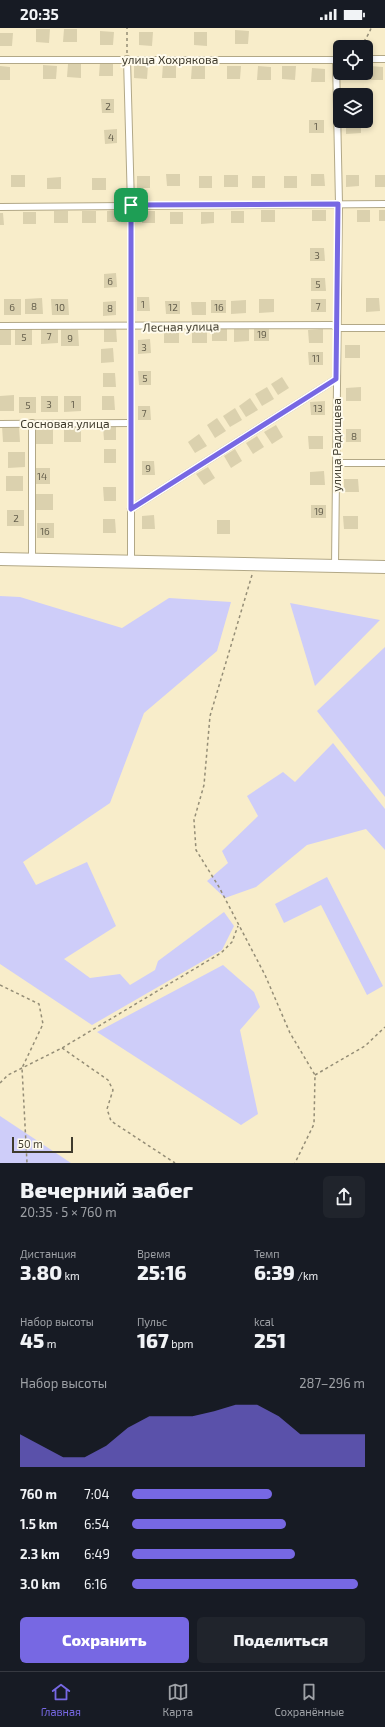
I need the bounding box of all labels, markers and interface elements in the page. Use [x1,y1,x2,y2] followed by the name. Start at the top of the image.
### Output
[20,5,59,23] text: 20:35
[333,40,373,128] map controls
[333,40,373,80] button: locate
[122,52,218,67] street label: улица Хохрякова
[333,88,373,128] button: layers
[105,100,111,112] house number: 2
[314,120,318,132] house number: 1
[108,131,114,143] house number: 4
[114,188,148,222] pin
[120,194,142,216] icon: arrive
[314,249,320,261] house number: 3
[107,275,113,287] house number: 6
[315,278,321,290] house number: 5
[141,298,145,310] house number: 1
[31,300,37,312] house number: 8
[315,300,321,312] house number: 7
[9,301,15,313] house number: 6
[55,301,65,313] house number: 10
[168,301,178,313] house number: 12
[214,301,224,313] house number: 16
[107,302,113,314] house number: 8
[143,318,219,335] street label: Лесная улица
[257,328,267,340] house number: 19
[46,330,52,342] house number: 7
[21,331,27,343] house number: 5
[67,332,73,344] house number: 9
[141,341,147,353] house number: 3
[312,352,320,364] house number: 11
[142,372,148,384] house number: 5
[46,398,52,410] house number: 3
[71,398,75,410] house number: 1
[329,398,344,492] street label: улица Радищева
[25,399,31,411] house number: 5
[313,402,323,414] house number: 13
[141,407,147,419] house number: 7
[20,416,110,431] street label: Сосновая улица
[351,430,357,442] house number: 8
[145,462,151,474] house number: 9
[37,470,47,482] house number: 14
[314,505,324,517] house number: 19
[13,512,19,524] house number: 2
[40,525,50,537] house number: 16
[12,1135,73,1154] scale bar
[18,1137,43,1150] text: 50 m
[20,1176,193,1202] text: Вечерний забег
[323,1176,365,1218] button: share
[20,1204,117,1220] text: 20:35 · 5 × 760 m
[20,1247,76,1260] text: Дистанция
[137,1247,170,1260] text: Время
[254,1247,280,1260] text: Темп
[20,1260,62,1284] text: 3.80
[137,1260,186,1284] text: 25:16
[254,1260,295,1284] text: 6:39
[62,1269,80,1282] text: km
[295,1269,318,1282] text: /km
[20,1315,94,1328] text: Набор высоты
[137,1315,167,1328] text: Пульс
[254,1315,274,1328] text: kcal
[20,1328,44,1352] text: 45
[137,1328,169,1352] text: 167
[254,1328,286,1352] text: 251
[44,1337,56,1350] text: m
[169,1337,194,1350] text: bpm
[20,1375,107,1391] text: Набор высоты
[299,1375,365,1391] text: 287–296 m
[20,1486,57,1502] text: 760 m
[84,1486,110,1502] text: 7:04
[20,1516,58,1532] text: 1.5 km
[84,1516,109,1532] text: 6:54
[20,1546,60,1562] text: 2.3 km
[84,1546,110,1562] text: 6:49
[20,1576,60,1592] text: 3.0 km
[84,1576,107,1592] text: 6:16
[20,1617,189,1663] button: Сохранить
[197,1617,365,1663] button: Поделиться
[41,1681,81,1718] tab: Главная
[163,1681,193,1718] tab: Карта
[275,1681,344,1718] tab: Сохранённые

